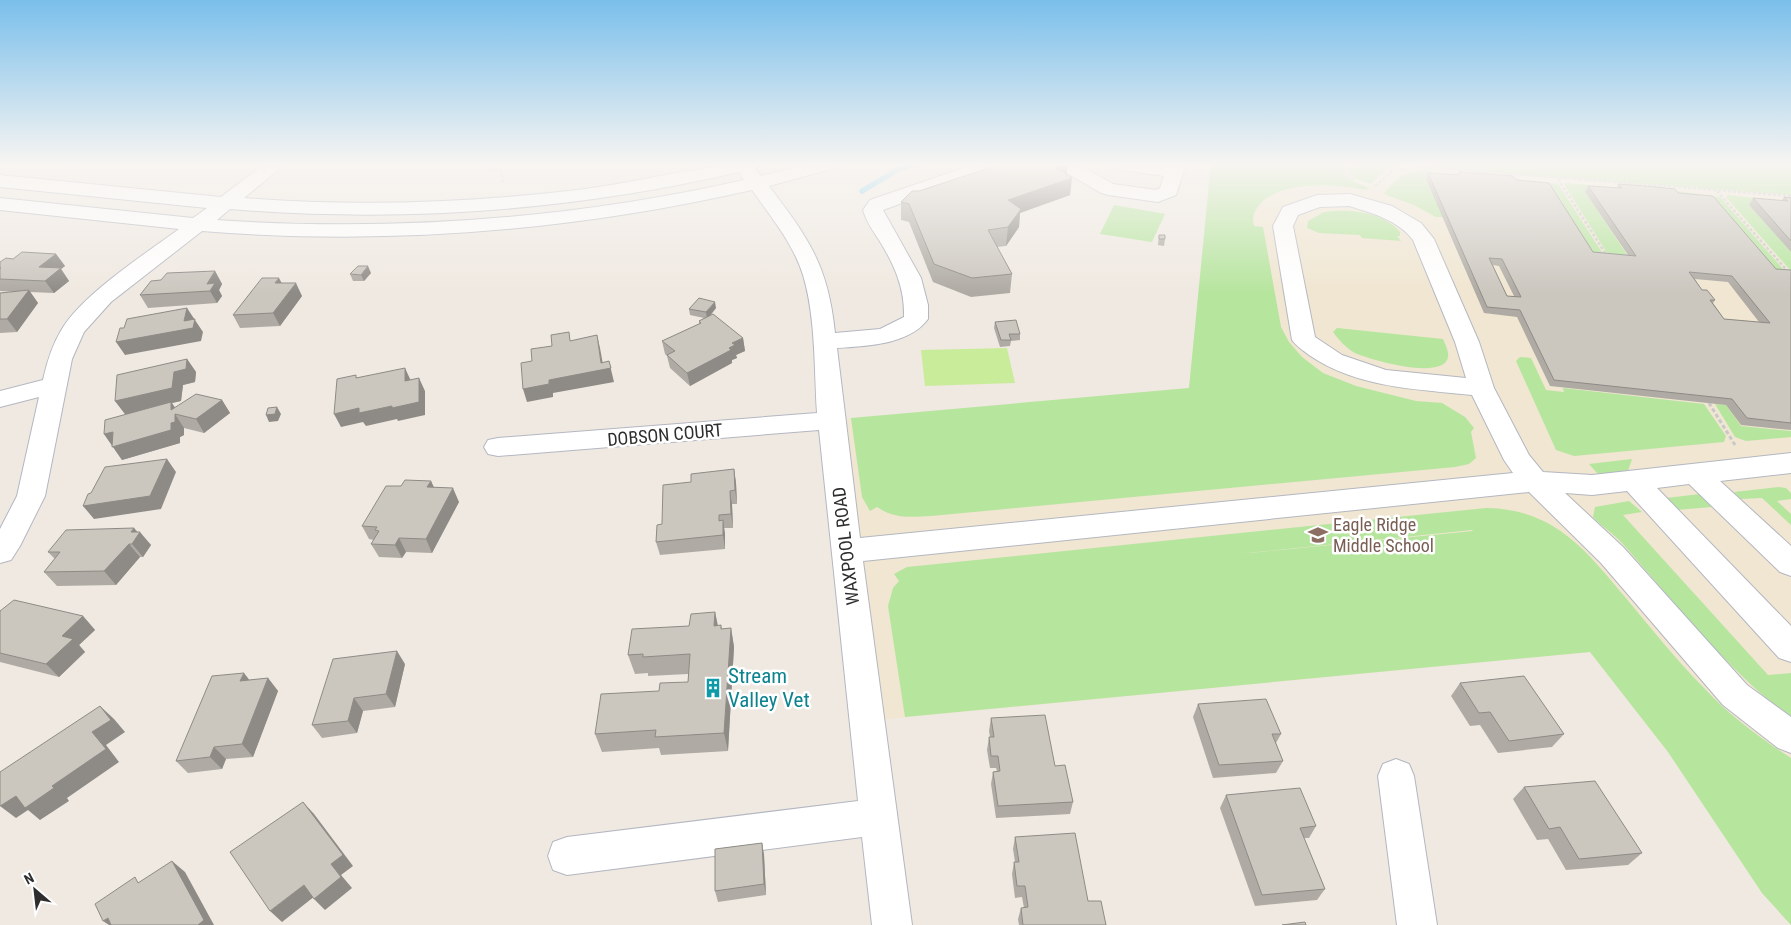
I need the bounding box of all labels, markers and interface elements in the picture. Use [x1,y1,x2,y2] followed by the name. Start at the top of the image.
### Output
[606,419,724,450] street label: DOBSON COURT
[828,486,863,606] street label: WAXPOOL ROAD
[1333,514,1434,556] place label: Eagle Ridge Middle School
[1307,524,1329,546] school or university icon: Eagle Ridge Middle School
[728,664,810,712] place label: Stream Valley Vet
[702,677,724,699] building icon: Stream Valley Vet
[10,865,60,915] north arrow
[21,869,36,888] text: N

